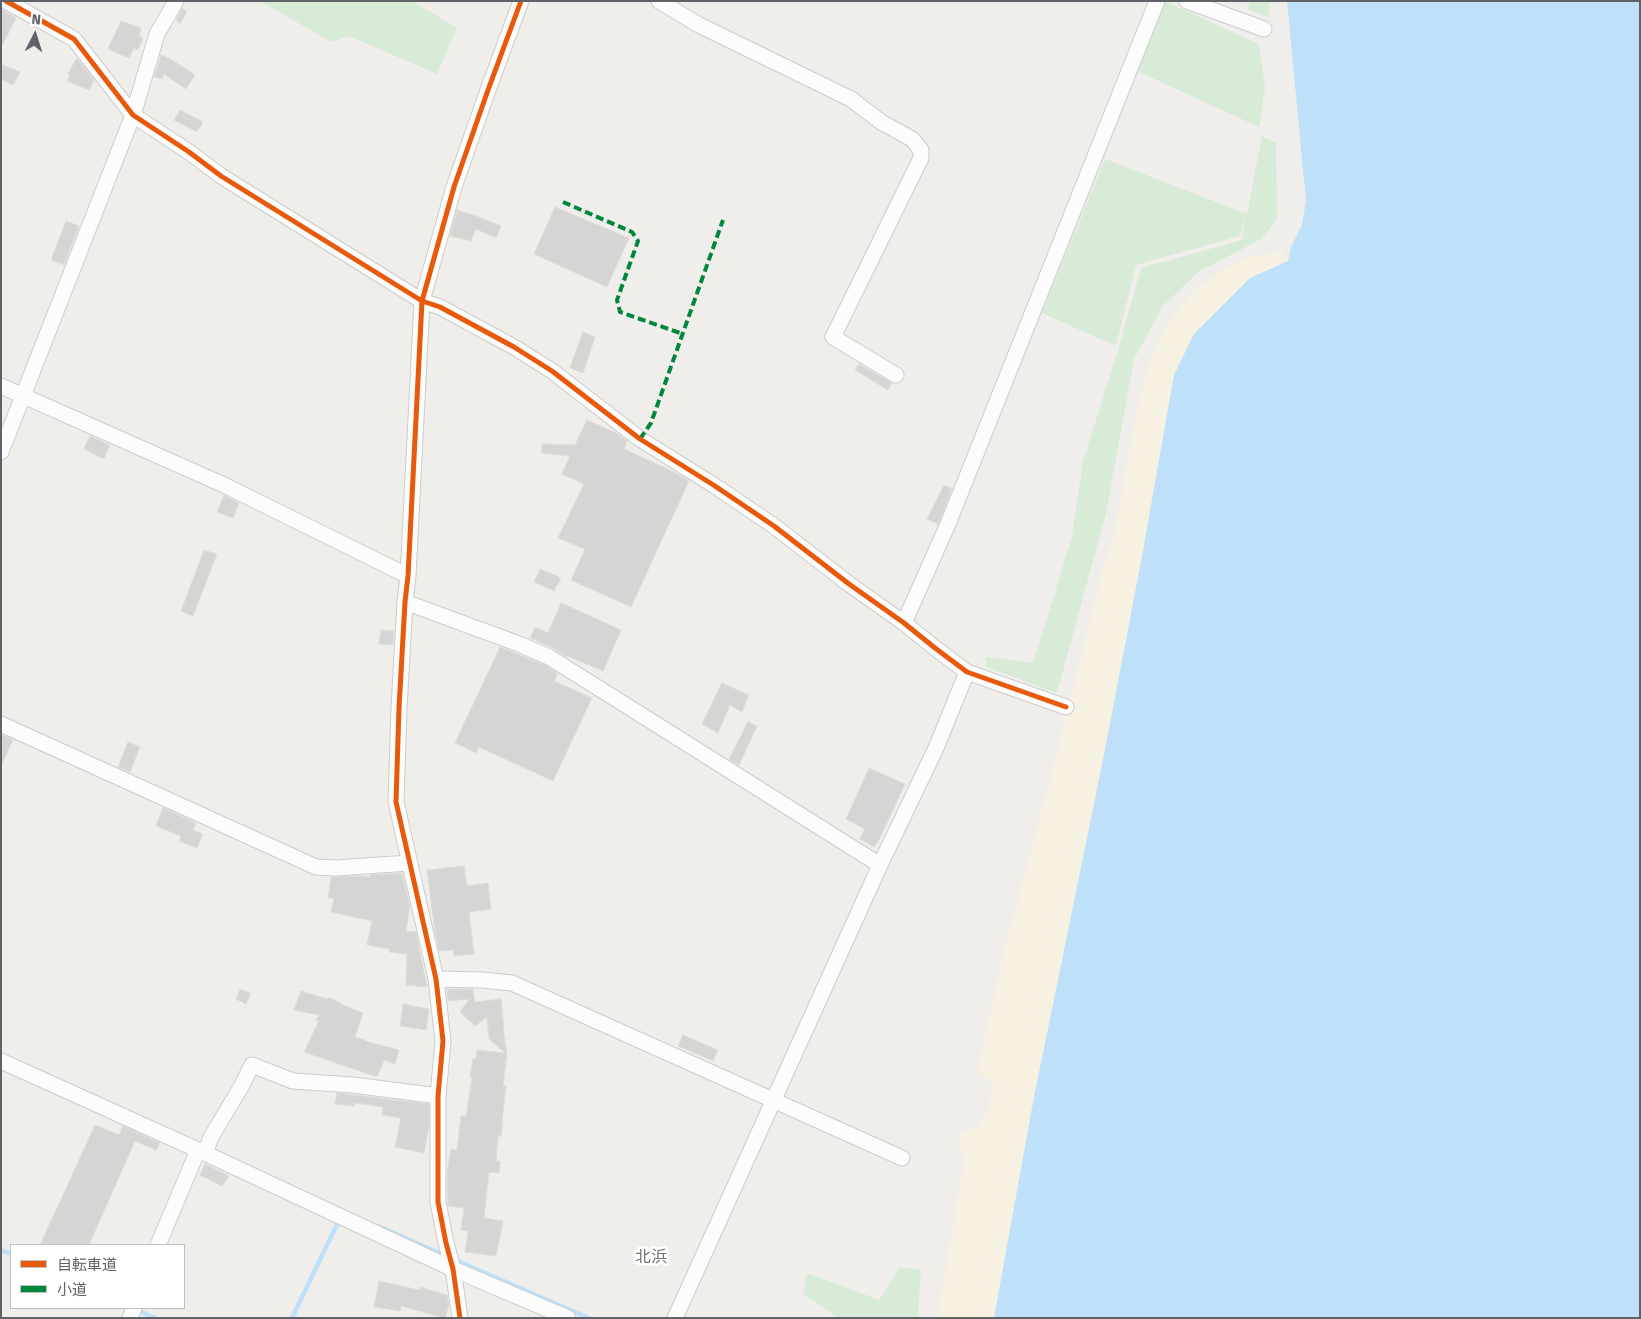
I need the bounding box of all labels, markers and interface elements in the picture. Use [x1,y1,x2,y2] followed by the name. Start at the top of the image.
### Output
[10,10,60,60] north arrow
[31,11,42,28] text: N
[10,1244,185,1309] legend
[635,1248,667,1268] district label: 北浜
[57,1256,117,1274] text: 自転車道
[57,1281,87,1299] text: 小道

